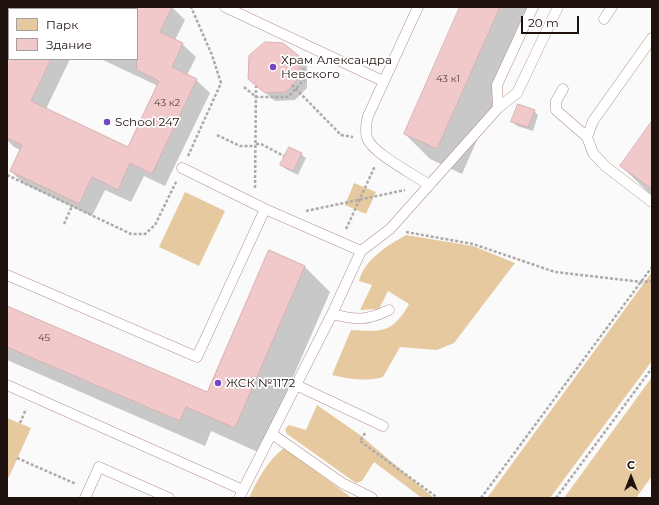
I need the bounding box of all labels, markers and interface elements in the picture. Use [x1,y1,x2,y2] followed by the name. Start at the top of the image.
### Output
[8,8,138,60] legend
[523,8,581,34] scale bar
[528,15,559,30] text: 20 m
[46,17,78,32] text: Парк
[46,37,92,52] text: Здание
[281,53,392,81] place label: Храм Александра Невского
[268,62,278,72] marker: Храм Александра Невского
[436,73,460,85] house number: 43 к1
[154,97,180,109] house number: 43 к2
[115,115,180,129] place label: School 247
[102,117,112,127] marker: School 247
[38,332,50,344] house number: 45
[226,376,295,390] place label: ЖСК №1172
[213,378,223,388] marker: ЖСК №1172
[611,457,651,497] north arrow
[627,458,635,472] text: С

